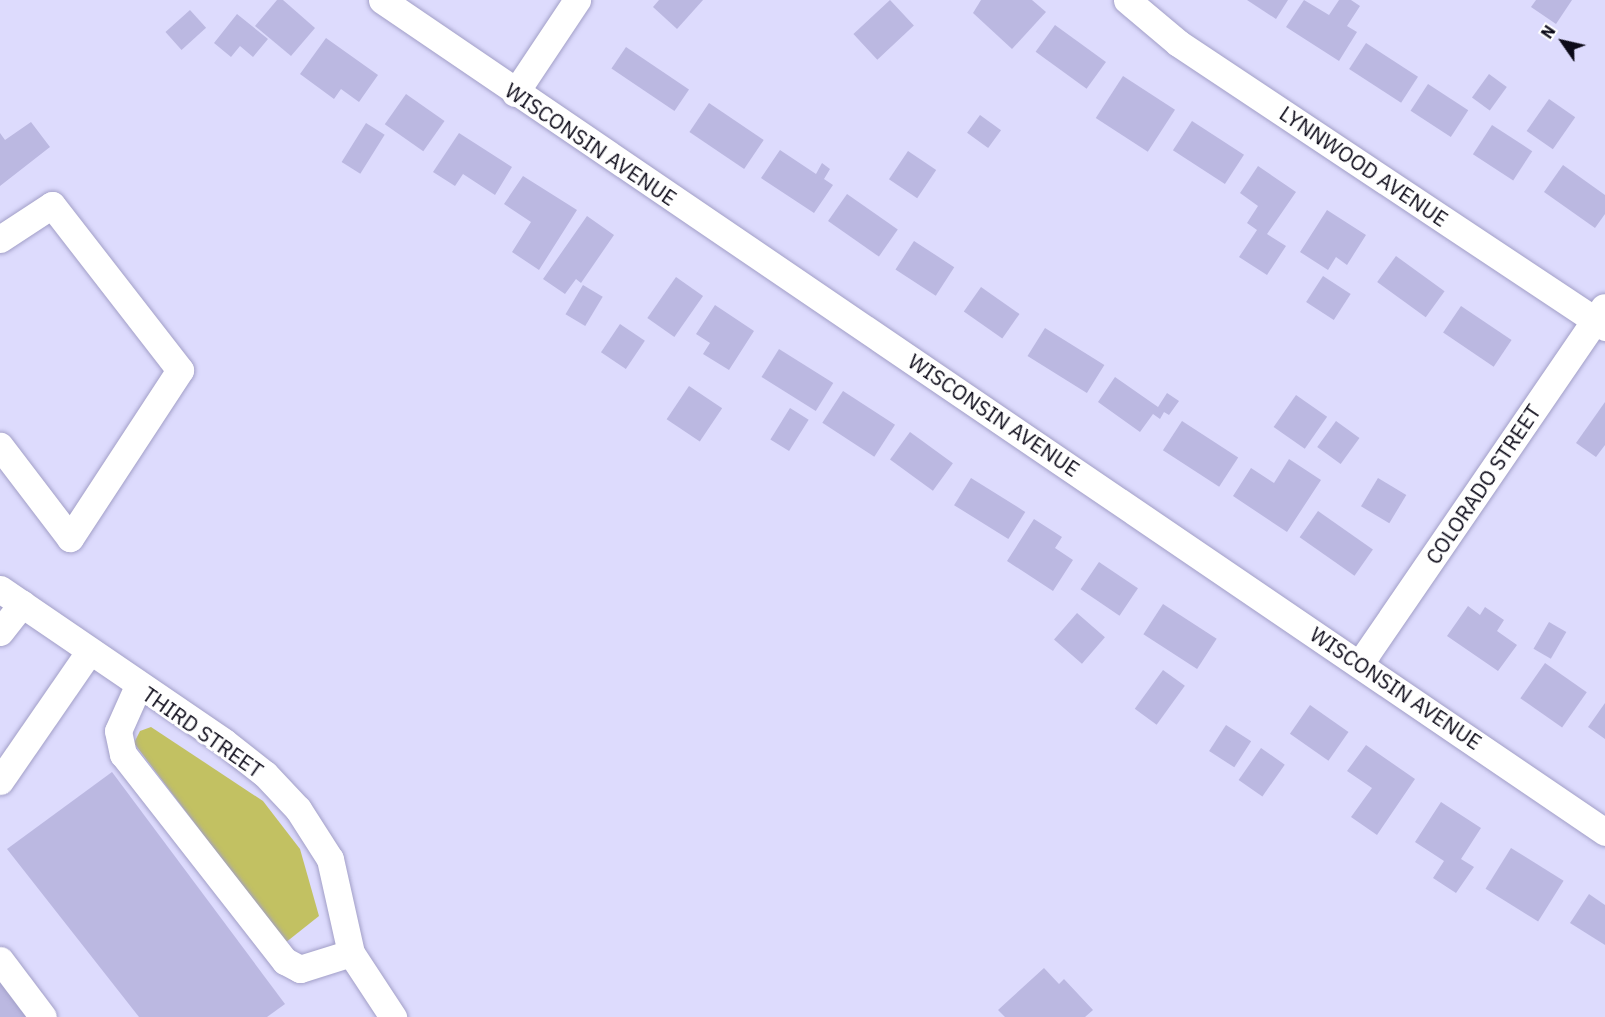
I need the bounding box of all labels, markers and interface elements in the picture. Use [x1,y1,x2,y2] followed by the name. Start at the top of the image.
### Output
[1533,12,1593,72] north arrow
[1537,22,1560,42] text: N
[501,77,681,211] street label: WISCONSIN AVENUE
[1275,100,1453,232] street label: LYNNWOOD AVENUE
[904,348,1084,482] street label: WISCONSIN AVENUE
[1420,399,1546,569] street label: COLORADO STREET
[1306,621,1486,755] street label: WISCONSIN AVENUE
[138,681,268,783] street label: THIRD STREET

